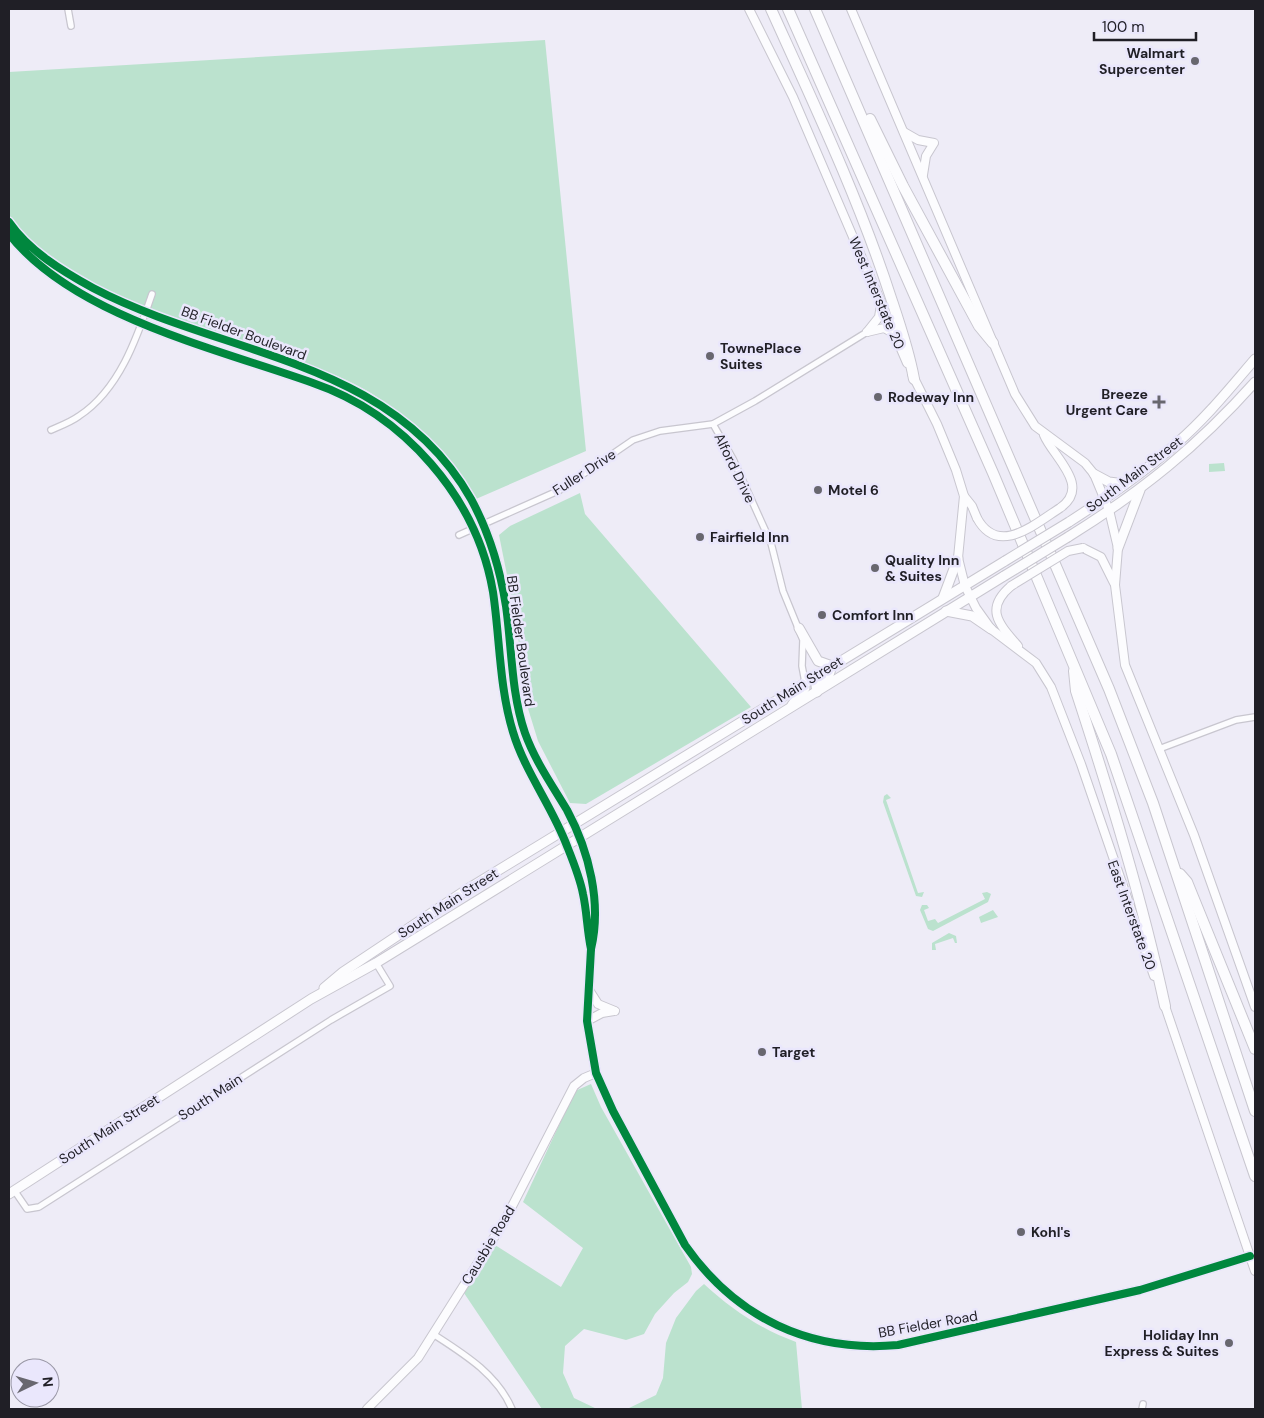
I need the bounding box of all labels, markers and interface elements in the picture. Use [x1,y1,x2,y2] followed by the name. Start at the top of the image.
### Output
[1094,10,1196,42] scale bar
[1102,17,1145,37] text: 100 m
[1099,44,1185,78] place label: Walmart Supercenter
[1189,55,1201,67] marker: Walmart Supercenter
[845,234,909,352] street label: West Interstate 20
[179,302,309,364] street label: BB Fielder Boulevard
[720,339,801,373] place label: TownePlace Suites
[704,350,716,362] marker: TownePlace Suites
[1066,385,1148,419] place label: Breeze Urgent Care
[888,388,974,406] place label: Rodeway Inn
[872,391,884,403] marker: Rodeway Inn
[1152,395,1166,409] marker: Breeze Urgent Care
[710,430,760,506] street label: Alford Drive
[1082,432,1186,516] street label: South Main Street
[549,445,619,499] street label: Fuller Drive
[828,481,879,499] place label: Motel 6
[812,484,824,496] marker: Motel 6
[710,528,789,546] place label: Fairfield Inn
[694,531,706,543] marker: Fairfield Inn
[885,551,959,585] place label: Quality Inn & Suites
[869,562,881,574] marker: Quality Inn & Suites
[503,574,539,708] street label: BB Fielder Boulevard
[832,606,914,624] place label: Comfort Inn
[816,609,828,621] marker: Comfort Inn
[738,652,846,728] street label: South Main Street
[1104,858,1160,972] street label: East Interstate 20
[394,864,502,942] street label: South Main Street
[772,1043,815,1061] place label: Target
[756,1046,768,1058] marker: Target
[175,1070,245,1124] street label: South Main
[55,1090,163,1168] street label: South Main Street
[457,1202,519,1288] street label: Causbie Road
[1031,1223,1071,1241] place label: Kohl's
[1015,1226,1027,1238] marker: Kohl's
[877,1306,979,1342] street label: BB Fielder Road
[1105,1326,1219,1360] place label: Holiday Inn Express & Suites
[1223,1337,1235,1349] marker: Holiday Inn Express & Suites
[10,1358,60,1408] north arrow
[39,1376,57,1388] text: N

